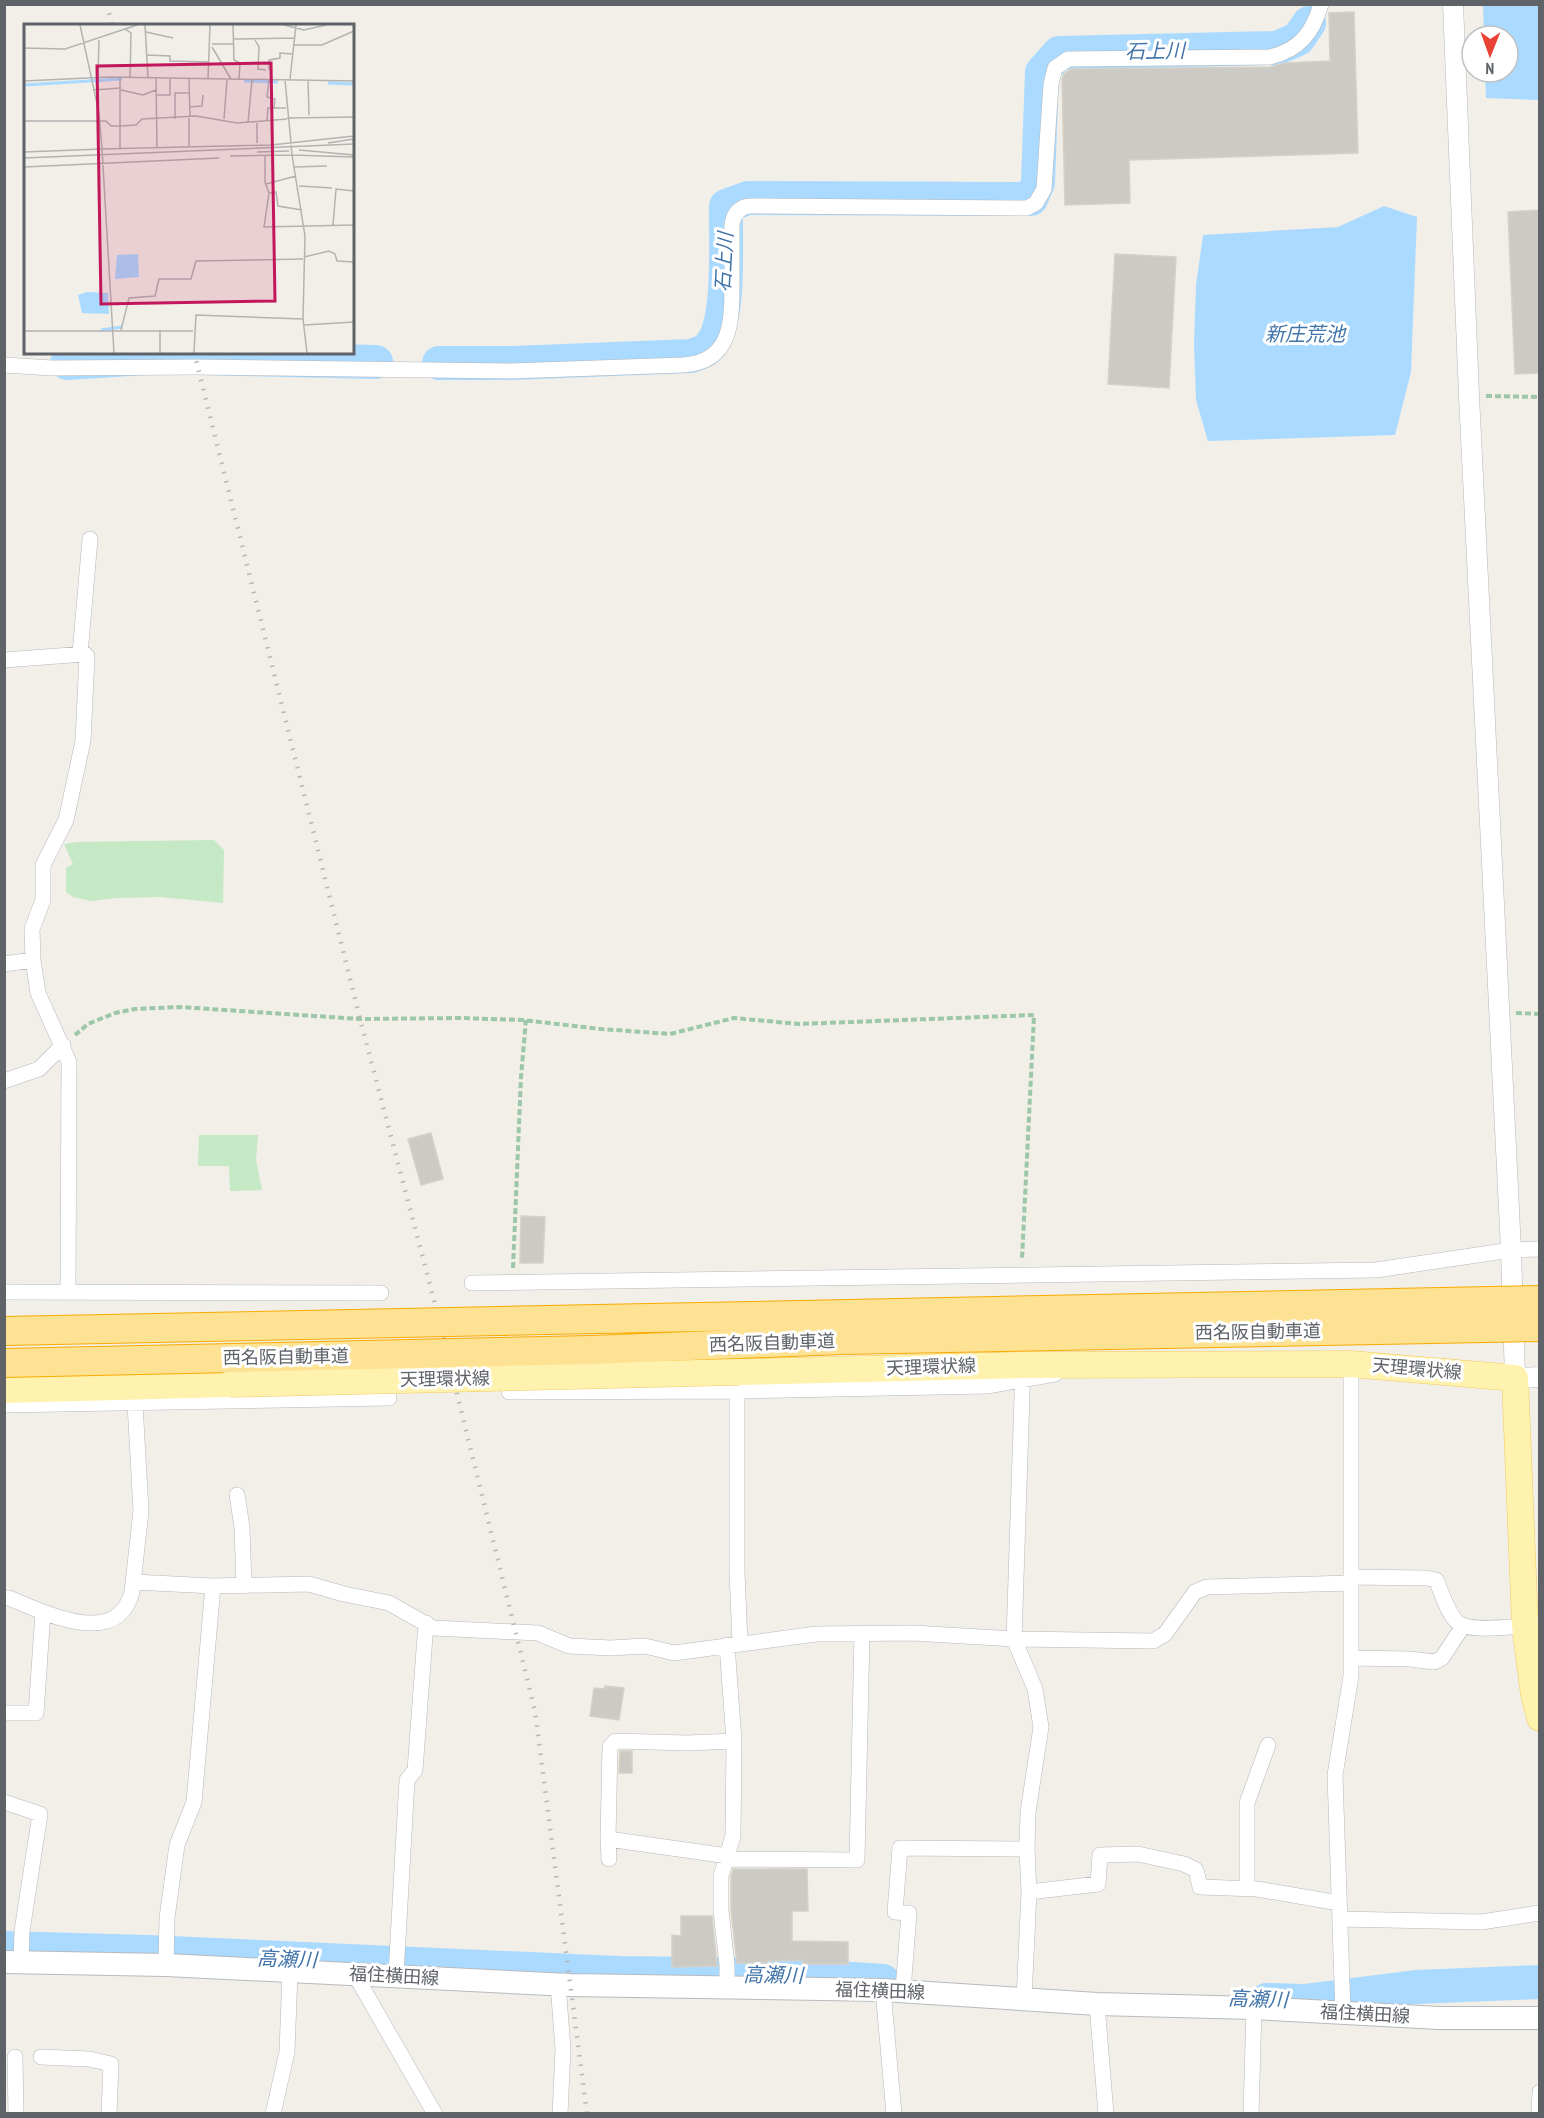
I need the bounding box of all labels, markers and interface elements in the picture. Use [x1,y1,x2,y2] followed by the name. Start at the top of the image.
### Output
[24,24,354,354] inset map
[1460,24,1520,84] north arrow
[1125,37,1187,65] water label: 石上川
[1485,59,1494,79] text: N
[709,229,739,293] water label: 石上川
[1265,321,1347,347] water label: 新庄荒池
[1195,1319,1321,1344] street label: 西名阪自動車道
[709,1329,835,1356] street label: 西名阪自動車道
[223,1344,349,1369] street label: 西名阪自動車道
[886,1353,976,1380] street label: 天理環状線
[1371,1353,1463,1384] street label: 天理環状線
[400,1366,490,1391] street label: 天理環状線
[257,1945,319,1973] water label: 高瀬川
[743,1961,805,1989] water label: 高瀬川
[348,1962,440,1989] street label: 福住横田線
[835,1977,925,2004] street label: 福住横田線
[1228,1985,1290,2013] water label: 高瀬川
[1319,2000,1411,2027] street label: 福住横田線

